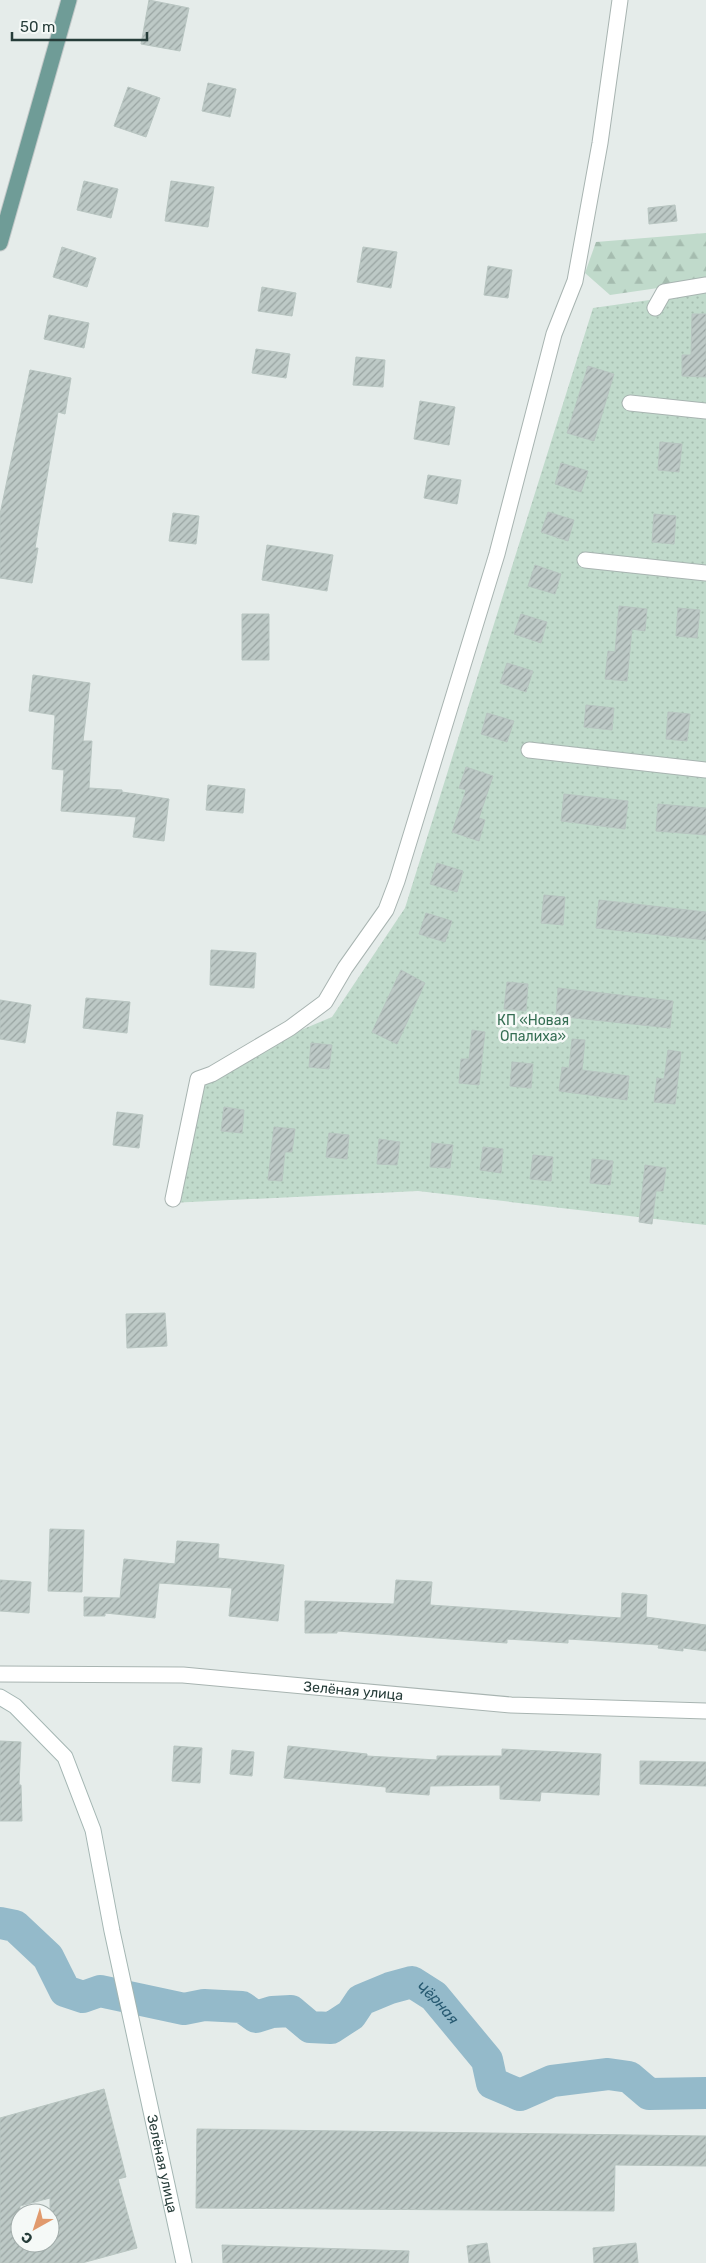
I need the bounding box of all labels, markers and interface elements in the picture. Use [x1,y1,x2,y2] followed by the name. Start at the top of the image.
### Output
[12,10,148,42] scale bar
[20,18,55,36] text: 50 m
[497,1012,569,1045] park label: КП «Новая Опалиха»
[303,1678,404,1704] street label: Зелёная улица
[413,1978,462,2028] water label: Чёрная
[144,2113,181,2214] street label: Зелёная улица
[10,2203,60,2253] north arrow
[18,2228,36,2247] text: С

